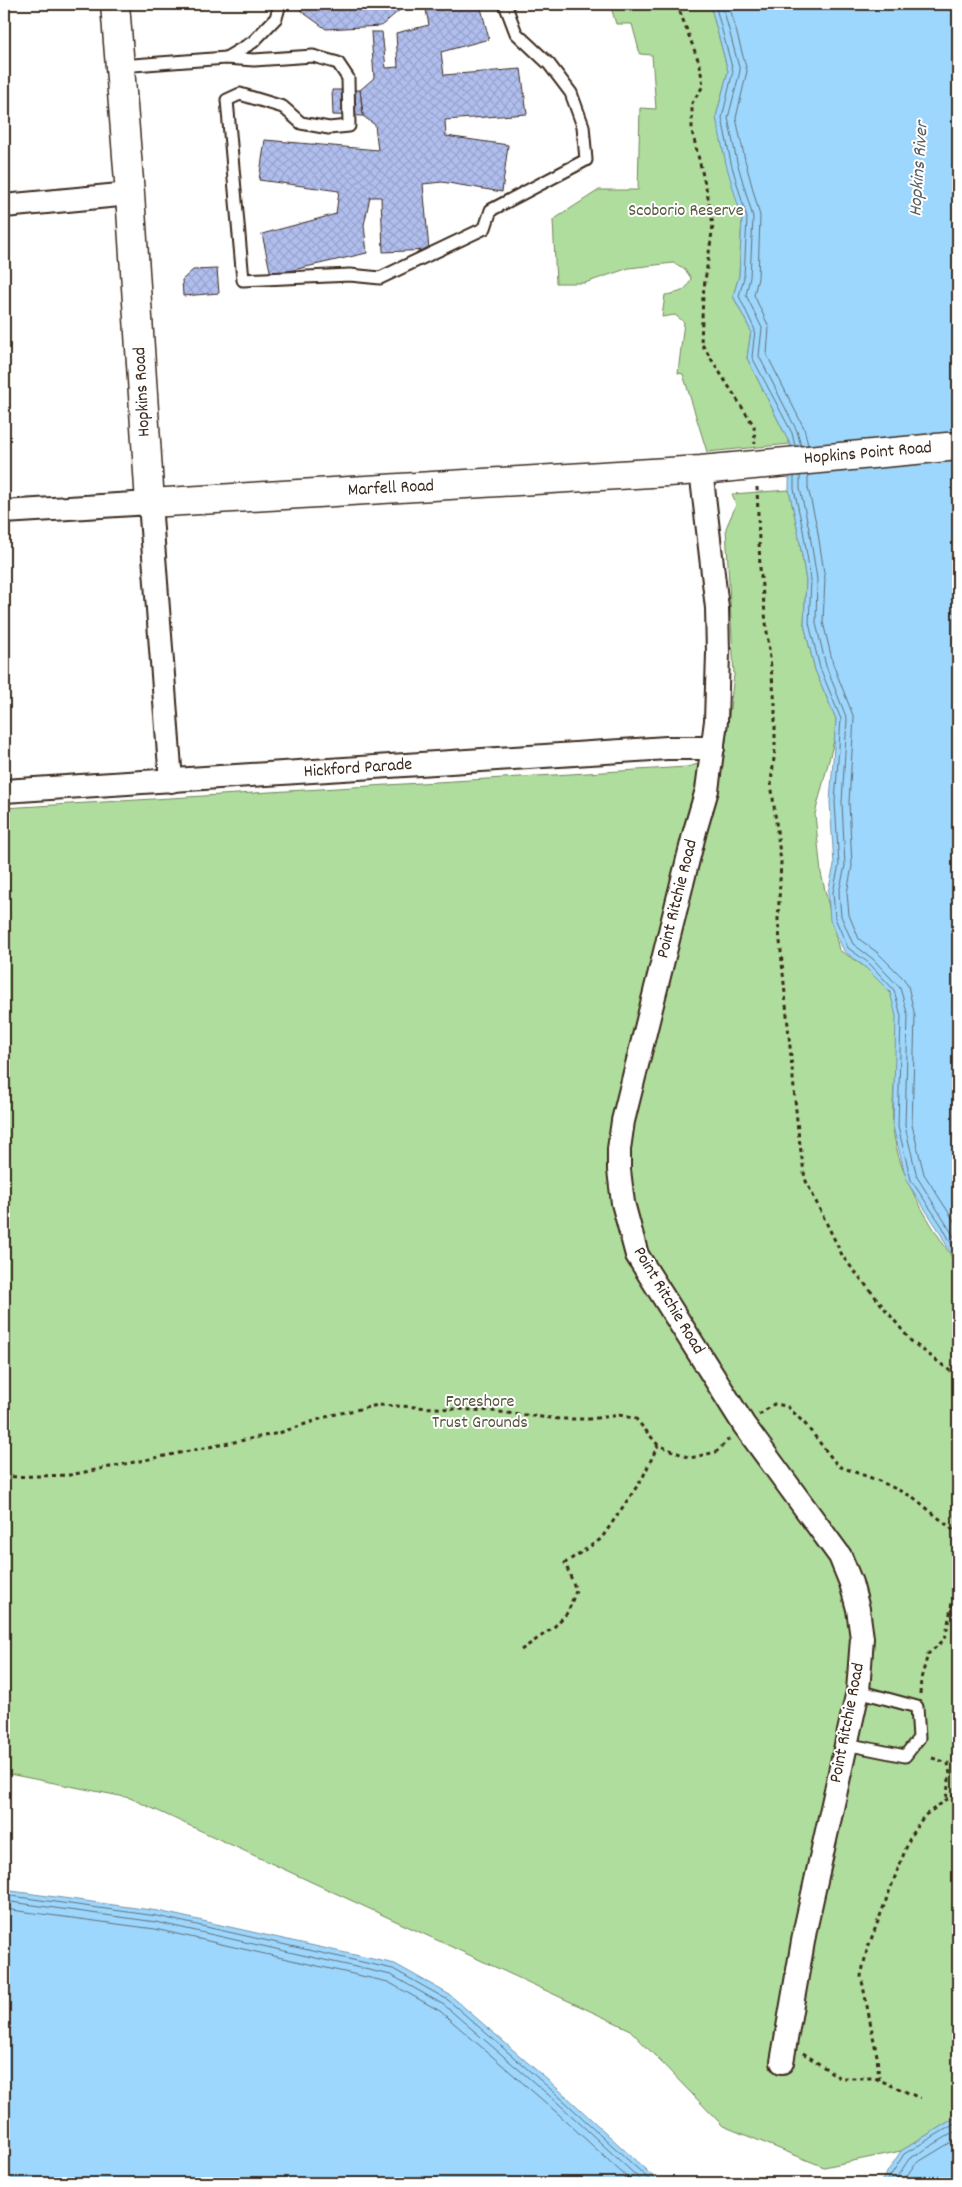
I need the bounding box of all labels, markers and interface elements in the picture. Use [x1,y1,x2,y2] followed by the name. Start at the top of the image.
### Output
[903,119,937,218] water label: Hopkins River
[628,199,744,224] park label: Scoborio Reserve
[128,346,158,438] street label: Hopkins Road
[803,436,933,472] street label: Hopkins Point Road
[347,474,435,504] street label: Marfell Road
[303,753,413,785] street label: Hickford Parade
[651,837,705,961] street label: Point Ritchie Road
[626,1242,710,1360] street label: Point Ritchie Road
[432,1390,528,1436] park label: Foreshore Trust Grounds
[824,1661,872,1785] street label: Point Ritchie Road

